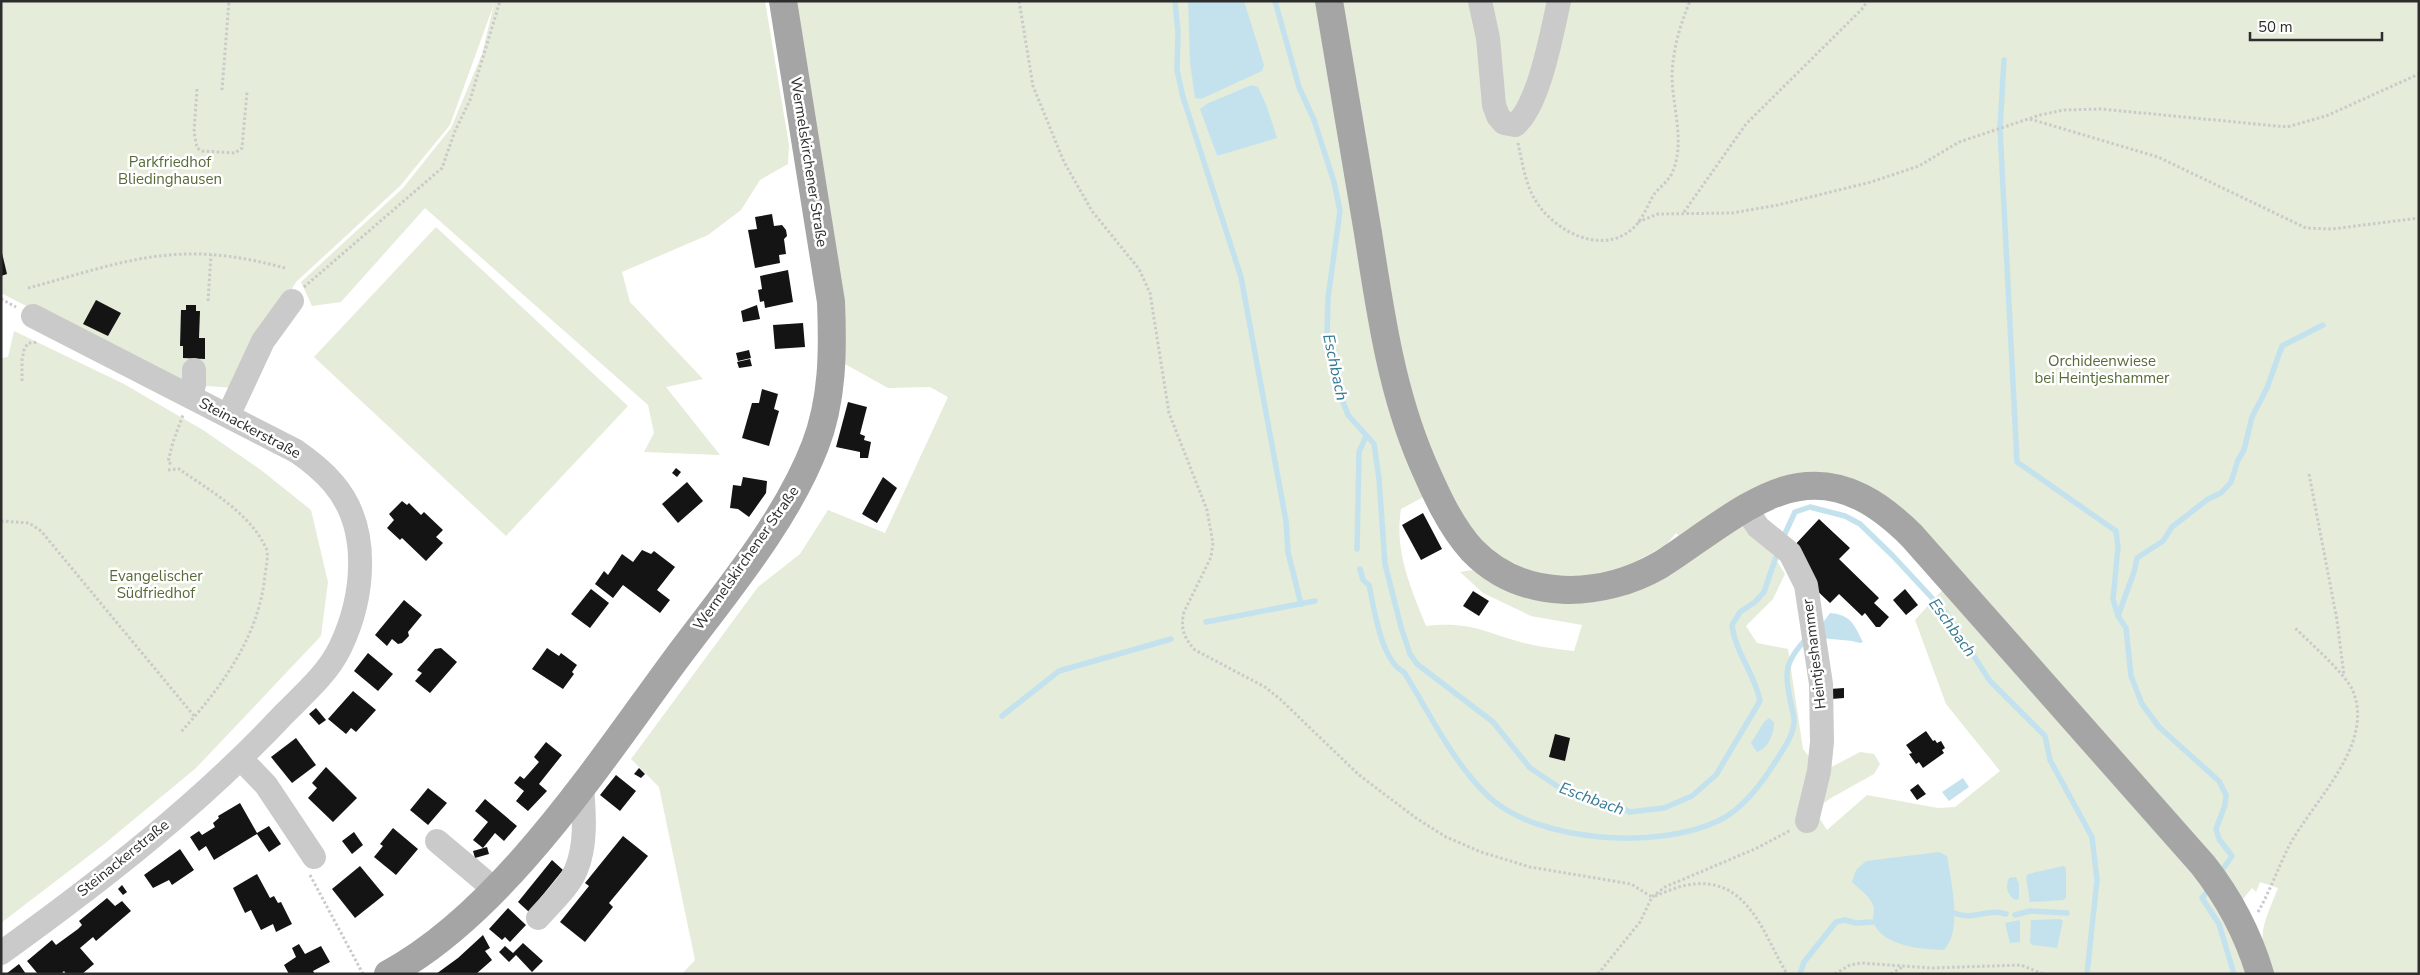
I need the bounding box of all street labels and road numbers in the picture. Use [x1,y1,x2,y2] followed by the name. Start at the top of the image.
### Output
[786,76,832,248] street label: Wermelskirchener Straße
[196,393,304,463] street label: Steinackerstraße
[689,482,803,634] street label: Wermelskirchener Straße
[1797,597,1831,710] street label: Heintjeshammer
[73,815,173,901] street label: Steinackerstraße

